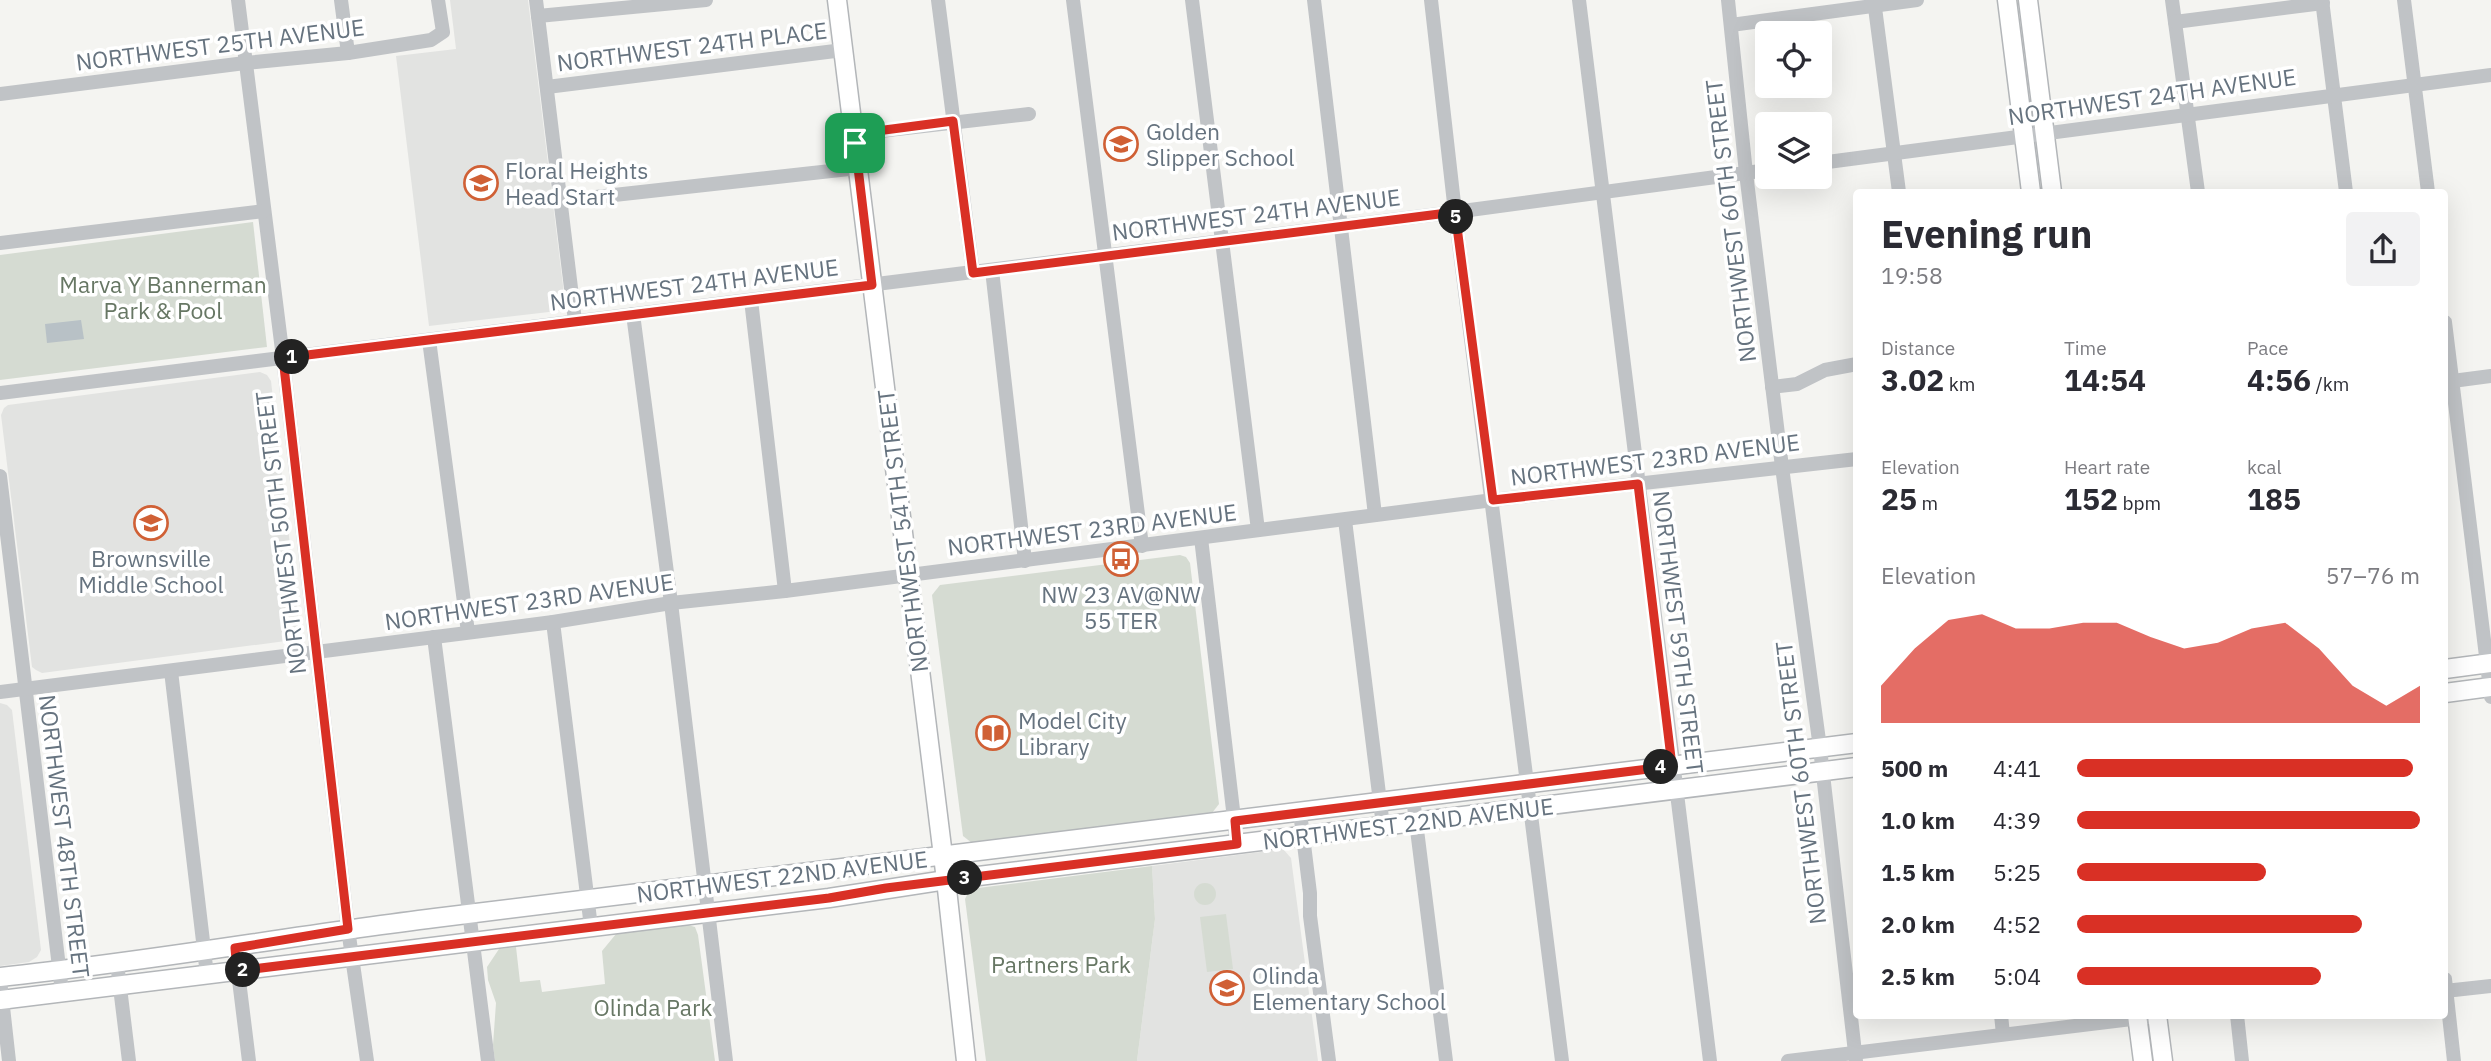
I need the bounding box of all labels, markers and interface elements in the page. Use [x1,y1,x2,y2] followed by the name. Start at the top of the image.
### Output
[74,11,366,77] street label: NORTHWEST 25TH AVENUE
[555,15,829,77] street label: NORTHWEST 24TH PLACE
[1755,21,1832,189] map controls
[1755,21,1832,98] button: locate
[2006,61,2298,131] street label: NORTHWEST 24TH AVENUE
[1698,78,1762,364] street label: NORTHWEST 60TH STREET
[1755,112,1832,189] button: layers
[825,113,885,173] pin
[1146,116,1295,172] place label: Golden Slipper School
[836,124,874,162] icon: arrive
[1102,125,1140,163] school or university icon: Golden Slipper School
[505,155,648,211] place label: Floral Heights Head Start
[462,164,500,202] school or university icon: Floral Heights Head Start
[1110,181,1402,247] street label: NORTHWEST 24TH AVENUE
[1438,200,1474,234] pin: 5
[1450,204,1461,228] text: 5
[1881,209,2092,258] text: Evening run
[2346,212,2420,286] button: share
[548,251,840,317] street label: NORTHWEST 24TH AVENUE
[1881,260,1943,290] text: 19:58
[59,269,267,325] park label: Marva Y Bannerman Park & Pool
[1881,336,1955,360] text: Distance
[2064,336,2107,360] text: Time
[2247,336,2288,360] text: Pace
[274,340,310,374] pin: 1
[286,344,297,368] text: 1
[1881,360,1944,399] text: 3.02
[2064,360,2146,399] text: 14:54
[2247,360,2311,399] text: 4:56
[1944,372,1975,396] text: km
[2311,372,2349,396] text: /km
[870,388,934,674] street label: NORTHWEST 54TH STREET
[248,390,312,676] street label: NORTHWEST 50TH STREET
[1509,426,1801,492] street label: NORTHWEST 23RD AVENUE
[1881,455,1960,479] text: Elevation
[2064,455,2150,479] text: Heart rate
[2247,455,2282,479] text: kcal
[1881,479,1917,518] text: 25
[2064,479,2118,518] text: 152
[2247,479,2301,518] text: 185
[1647,489,1711,775] street label: NORTHWEST 59TH STREET
[1917,491,1938,515] text: m
[2118,491,2161,515] text: bpm
[946,496,1238,562] street label: NORTHWEST 23RD AVENUE
[132,504,170,542] school or university icon: Brownsville Middle School
[1102,540,1140,578] bus stop icon: NW 23 AV@NW 55 TER
[78,543,224,599] place label: Brownsville Middle School
[1881,560,1976,590] text: Elevation
[2326,560,2420,590] text: 57–76 m
[383,566,675,636] street label: NORTHWEST 23RD AVENUE
[1041,579,1201,635] place label: NW 23 AV@NW 55 TER
[1768,640,1832,926] street label: NORTHWEST 60TH STREET
[33,693,97,979] street label: NORTHWEST 48TH STREET
[1018,705,1127,761] place label: Model City Library
[974,714,1012,752] library icon: Model City Library
[1644,750,1678,784] pin: 4
[1881,753,1948,783] text: 500 m
[1993,753,2041,783] text: 4:41
[1655,754,1666,778] text: 4
[1261,790,1555,856] street label: NORTHWEST 22ND AVENUE
[1881,805,1955,835] text: 1.0 km
[1993,805,2041,835] text: 4:39
[635,843,929,909] street label: NORTHWEST 22ND AVENUE
[1881,857,1955,887] text: 1.5 km
[1993,857,2041,887] text: 5:25
[948,860,982,896] pin: 3
[959,865,970,889] text: 3
[1881,909,1955,939] text: 2.0 km
[1993,909,2041,939] text: 4:52
[991,949,1131,979] park label: Partners Park
[226,953,260,988] pin: 2
[237,957,248,981] text: 2
[1252,960,1446,1016] place label: Olinda Elementary School
[1881,961,1955,991] text: 2.5 km
[1993,961,2041,991] text: 5:04
[1208,969,1246,1007] school or university icon: Olinda Elementary School
[594,992,712,1022] park label: Olinda Park

